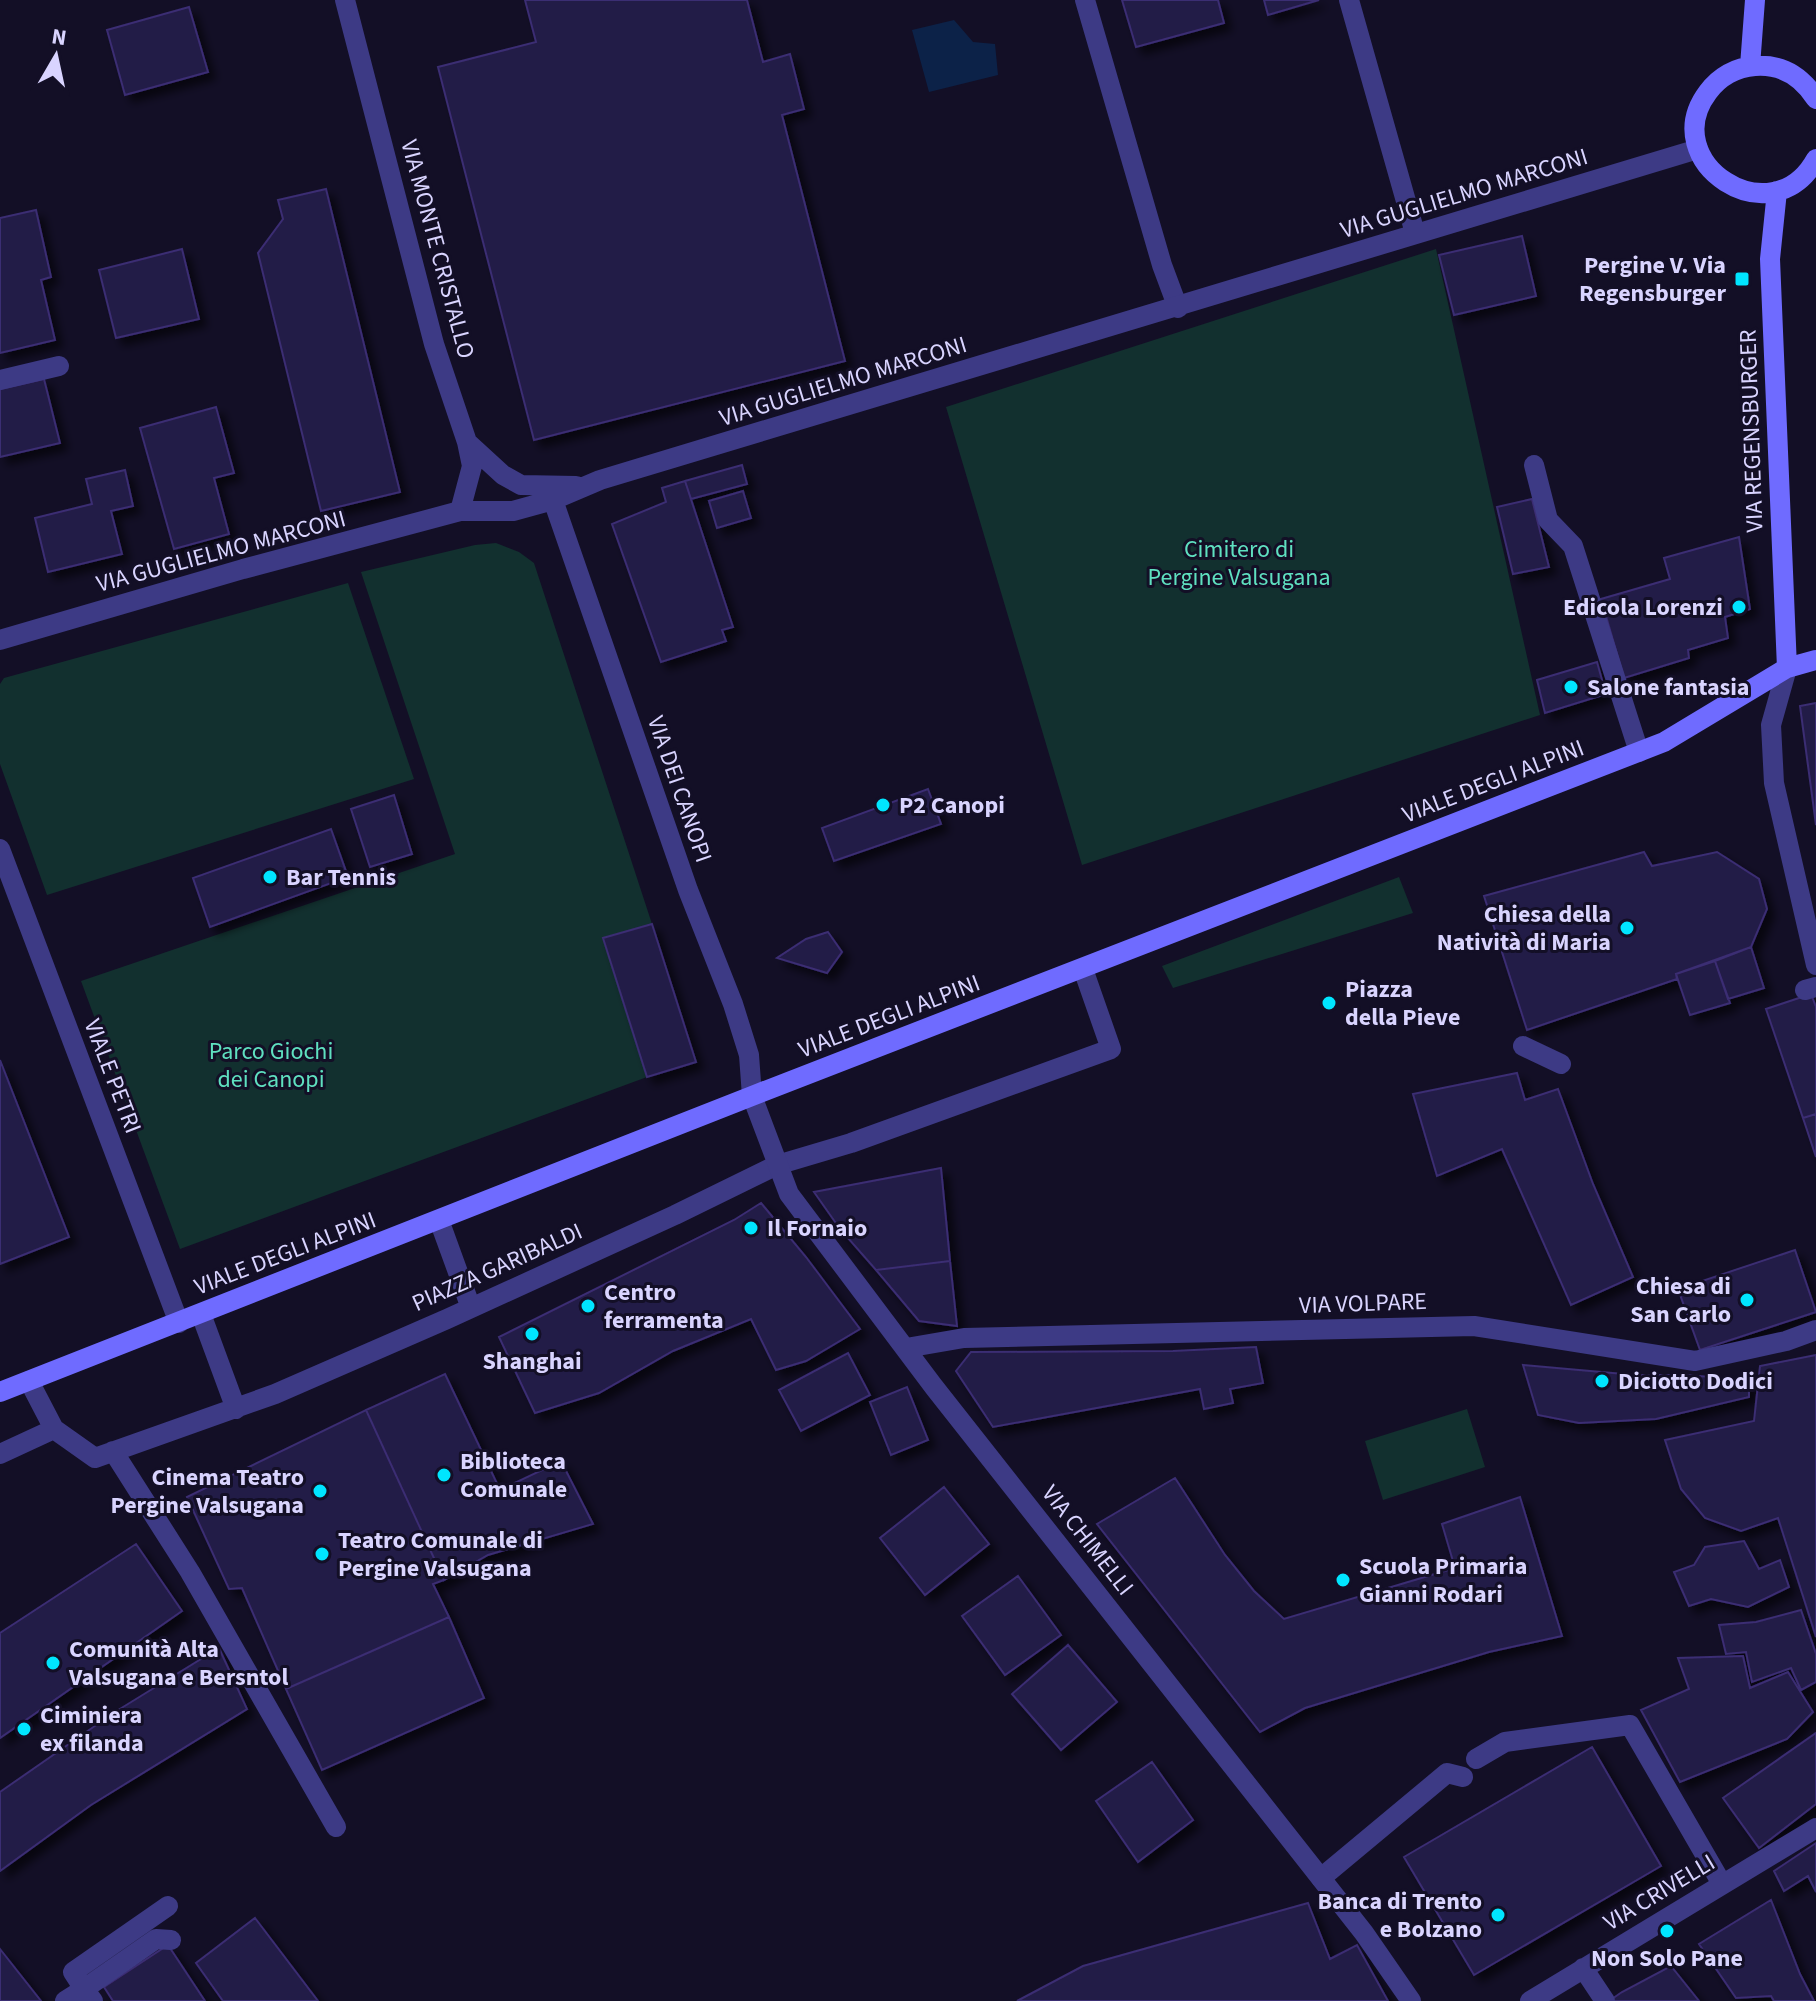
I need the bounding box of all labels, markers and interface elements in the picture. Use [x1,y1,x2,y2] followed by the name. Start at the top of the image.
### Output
[16,16,96,96] north arrow
[49,20,69,54] text: N
[391,136,484,362] street label: VIA MONTE CRISTALLO
[1336,139,1592,248] street label: VIA GUGLIELMO MARCONI
[1579,248,1726,311] place label: Pergine V. Via Regensburger
[1733,270,1751,288] marker: Pergine V. Via Regensburger
[715,327,971,436] street label: VIA GUGLIELMO MARCONI
[1730,329,1773,533] street label: VIA REGENSBURGER
[92,501,350,602] street label: VIA GUGLIELMO MARCONI
[1147,532,1331,595] park label: Cimitero di Pergine Valsugana
[1563,590,1723,625] place label: Edicola Lorenzi
[1730,598,1748,616] marker: Edicola Lorenzi
[1587,670,1749,705] place label: Salone fantasia
[1562,678,1580,696] marker: Salone fantasia
[638,711,721,867] street label: VIA DEI CANOPI
[1397,731,1589,832] street label: VIALE DEGLI ALPINI
[899,788,1005,823] place label: P2 Canopi
[874,796,892,814] marker: P2 Canopi
[286,860,396,895] place label: Bar Tennis
[261,868,279,886] marker: Bar Tennis
[1437,897,1611,960] place label: Chiesa della Natività di Maria
[1618,919,1636,937] marker: Chiesa della Natività di Maria
[793,966,985,1067] street label: VIALE DEGLI ALPINI
[1345,972,1460,1035] place label: Piazza della Pieve
[1320,994,1338,1012] marker: Piazza della Pieve
[75,1014,150,1138] street label: VIALE PETRI
[209,1034,333,1097] park label: Parco Giochi dei Canopi
[189,1203,381,1304] street label: VIALE DEGLI ALPINI
[767,1211,867,1246] place label: Il Fornaio
[406,1214,588,1321] street label: PIAZZA GARIBALDI
[742,1219,760,1237] marker: Il Fornaio
[1630,1269,1731,1332] place label: Chiesa di San Carlo
[604,1275,724,1338] place label: Centro ferramenta
[1298,1284,1428,1323] street label: VIA VOLPARE
[1738,1291,1756,1309] marker: Chiesa di San Carlo
[579,1297,597,1315] marker: Centro ferramenta
[523,1325,541,1343] marker: Shanghai
[482,1344,582,1379] place label: Shanghai
[1618,1364,1773,1399] place label: Diciotto Dodici
[1593,1372,1611,1390] marker: Diciotto Dodici
[460,1444,567,1507] place label: Biblioteca Comunale
[110,1460,304,1523] place label: Cinema Teatro Pergine Valsugana
[435,1466,453,1484] marker: Biblioteca Comunale
[1033,1478,1142,1603] street label: VIA CHIMELLI
[311,1482,329,1500] marker: Cinema Teatro Pergine Valsugana
[338,1523,543,1586] place label: Teatro Comunale di Pergine Valsugana
[313,1545,331,1563] marker: Teatro Comunale di Pergine Valsugana
[1359,1549,1527,1612] place label: Scuola Primaria Gianni Rodari
[1334,1571,1352,1589] marker: Scuola Primaria Gianni Rodari
[68,1632,288,1695] place label: Comunità Alta Valsugana e Bersntol
[44,1654,62,1672] marker: Comunità Alta Valsugana e Bersntol
[40,1698,144,1761] place label: Ciminiera ex filanda
[15,1720,33,1738] marker: Ciminiera ex filanda
[1597,1845,1722,1940] street label: VIA CRIVELLI
[1318,1884,1482,1947] place label: Banca di Trento e Bolzano
[1489,1906,1507,1924] marker: Banca di Trento e Bolzano
[1658,1922,1676,1940] marker: Non Solo Pane
[1591,1941,1743,1976] place label: Non Solo Pane

